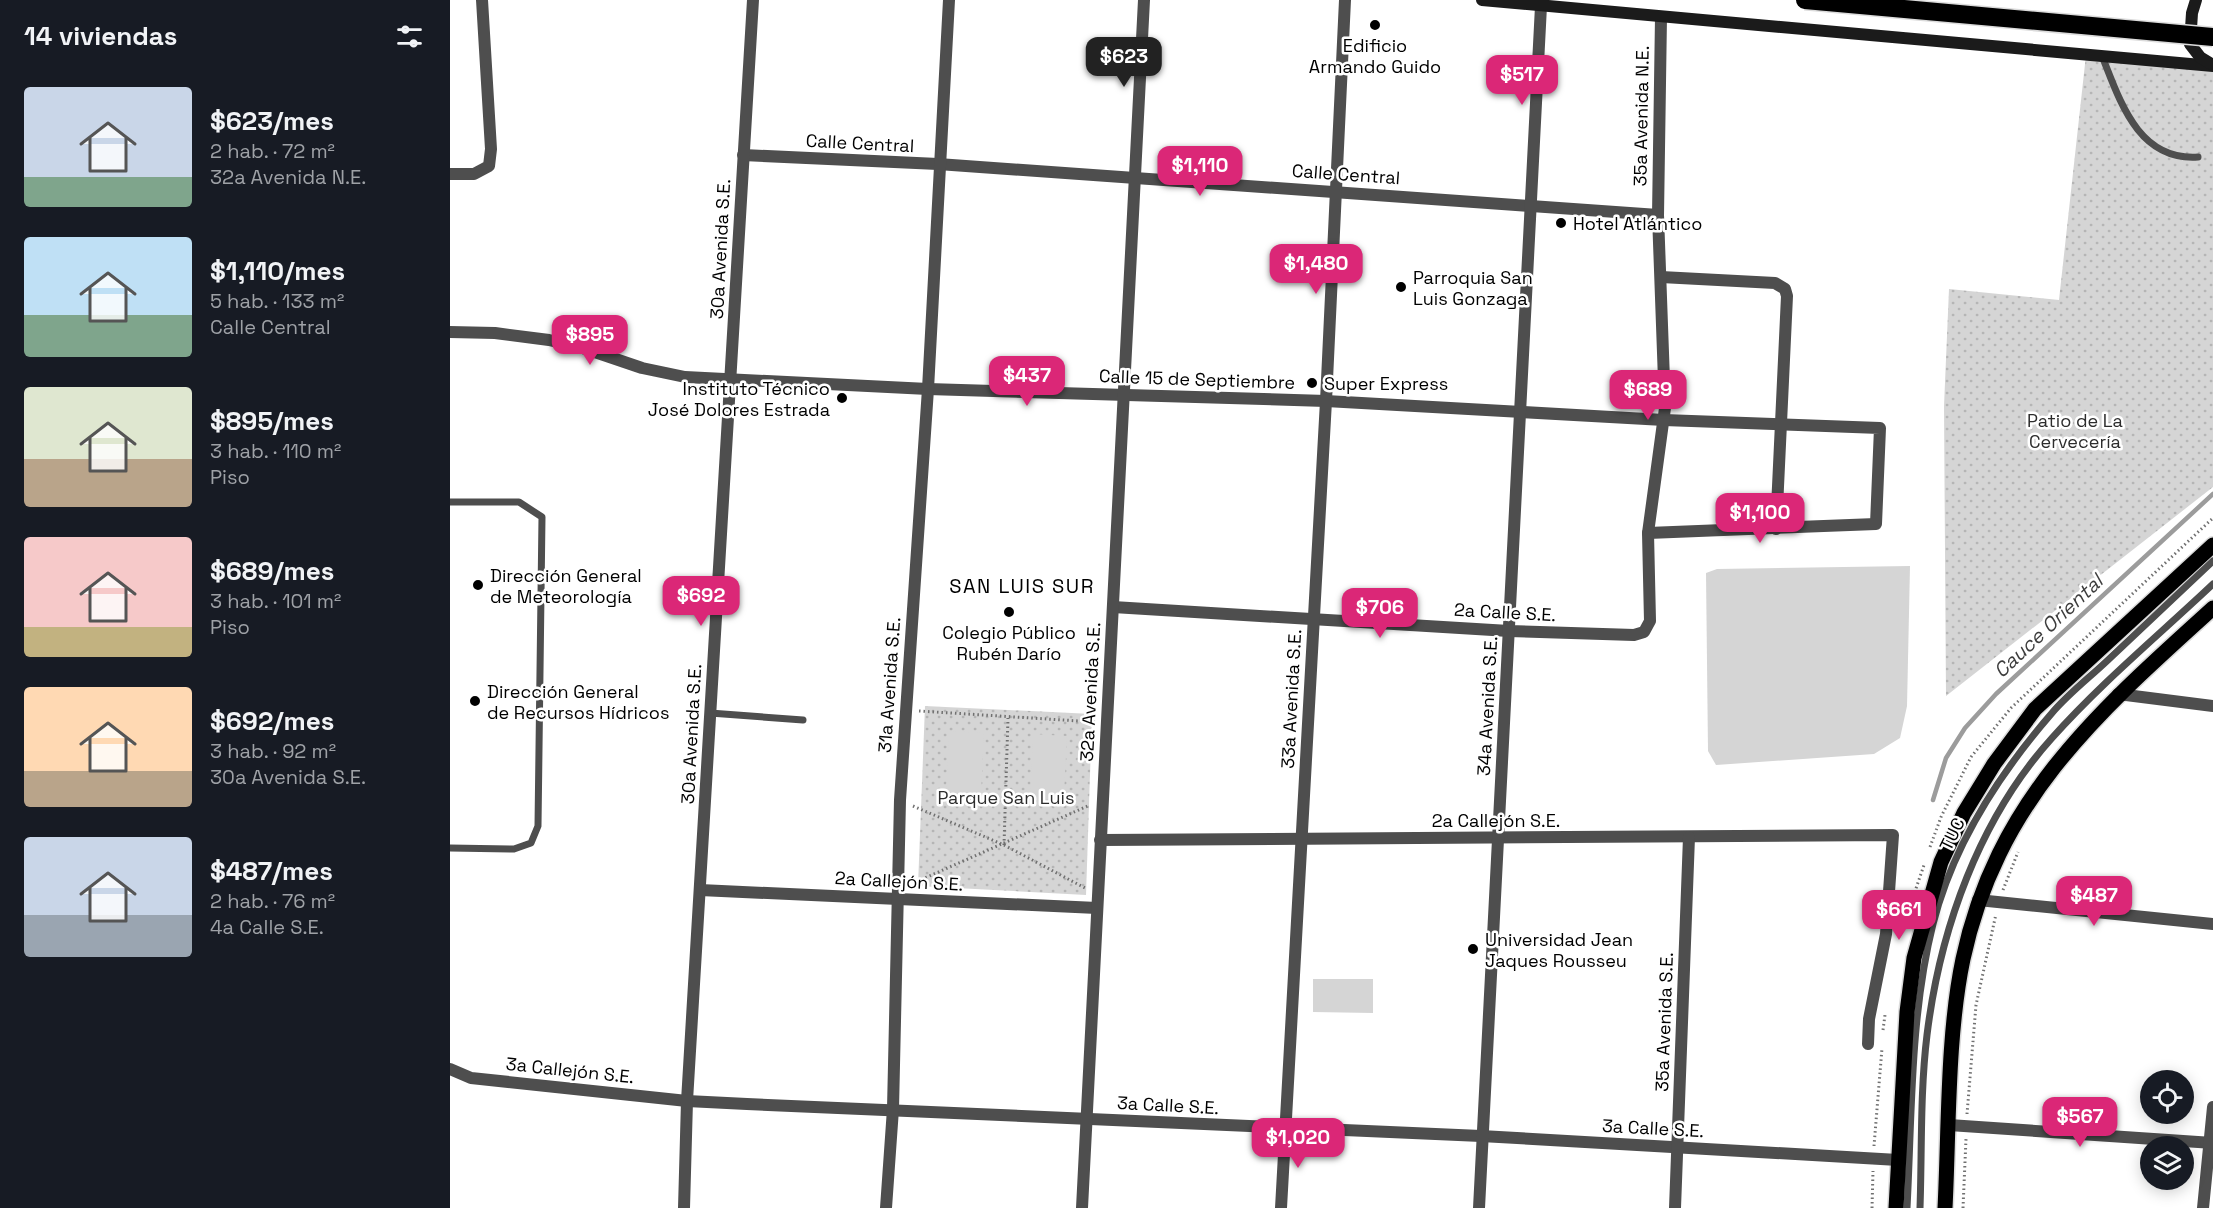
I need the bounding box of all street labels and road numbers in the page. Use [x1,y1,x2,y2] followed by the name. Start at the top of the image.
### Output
[1628,46,1654,186] street label: 35a Avenida N.E.
[805,129,915,157] street label: Calle Central
[1291,159,1401,189] street label: Calle Central
[705,178,735,320] street label: 30a Avenida S.E.
[1099,364,1295,394] street label: Calle 15 de Septiembre
[1453,598,1557,626] street label: 2a Calle S.E.
[873,616,905,754] street label: 31a Avenida S.E.
[1075,622,1105,762] street label: 32a Avenida S.E.
[1276,629,1306,769] street label: 33a Avenida S.E.
[1472,635,1502,777] street label: 34a Avenida S.E.
[676,663,706,805] street label: 30a Avenida S.E.
[1432,809,1560,832] street label: 2a Callejón S.E.
[1934,814,1970,854] street label: TUC
[834,866,964,896] street label: 2a Callejón S.E.
[1650,952,1678,1092] street label: 35a Avenida S.E.
[505,1052,635,1088] street label: 3a Callejón S.E.
[1116,1091,1220,1119] street label: 3a Calle S.E.
[1601,1114,1705,1142] street label: 3a Calle S.E.

